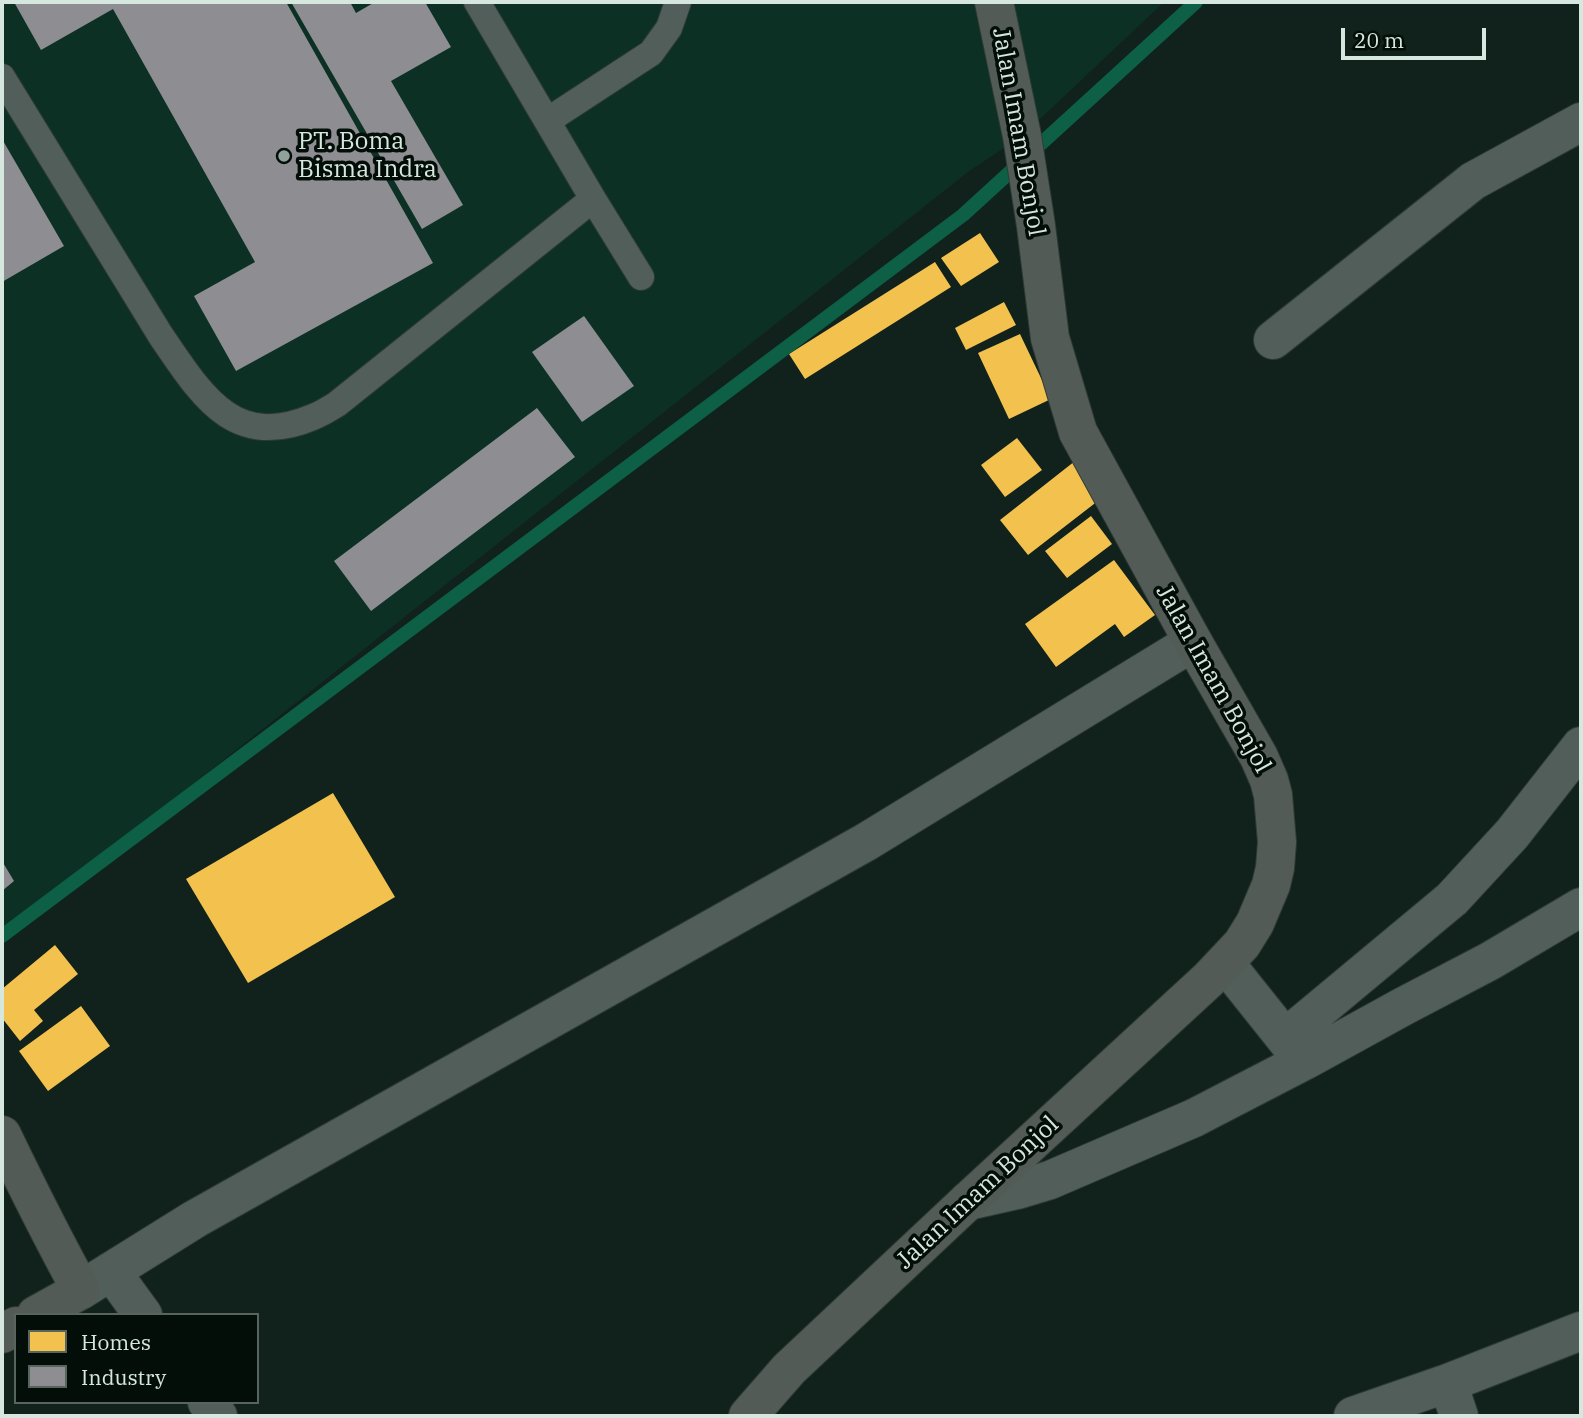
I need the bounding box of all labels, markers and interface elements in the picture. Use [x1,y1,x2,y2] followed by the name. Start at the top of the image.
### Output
[1345,14,1490,58] scale bar
[986,26,1050,238] street label: Jalan Imam Bonjol
[1354,26,1404,54] text: 20 m
[298,128,437,184] place label: PT. Boma Bisma Indra
[276,148,292,164] marker: PT. Boma Bisma Indra
[1149,580,1277,778] street label: Jalan Imam Bonjol
[891,1111,1065,1275] street label: Jalan Imam Bonjol
[14,1313,259,1404] legend
[81,1328,151,1356] text: Homes
[81,1363,166,1391] text: Industry

